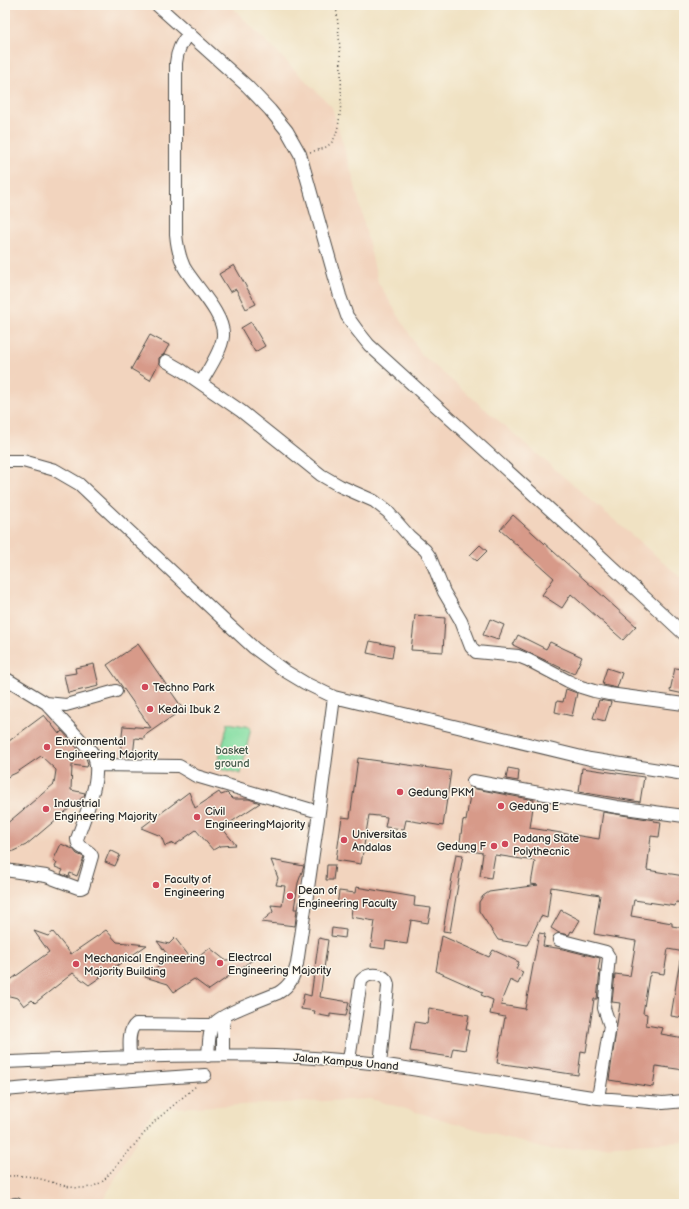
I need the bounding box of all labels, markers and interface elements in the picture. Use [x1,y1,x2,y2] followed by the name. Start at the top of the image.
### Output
[153,681,215,694] place label: Techno Park
[140,682,150,692] marker: Techno Park
[158,703,221,716] place label: Kedai Ibuk 2
[145,704,155,714] marker: Kedai Ibuk 2
[55,735,158,761] place label: Environmental Engineering Majority
[42,742,52,752] marker: Environmental Engineering Majority
[215,744,249,770] park label: basket ground
[408,786,474,799] place label: Gedung PKM
[395,787,405,797] marker: Gedung PKM
[54,797,157,823] place label: Industrial Engineering Majority
[509,800,559,813] place label: Gedung E
[496,801,506,811] marker: Gedung E
[41,804,51,814] marker: Industrial Engineering Majority
[205,805,305,831] place label: Civil EngineeringMajority
[192,812,202,822] marker: Civil EngineeringMajority
[352,828,407,854] place label: Universitas Andalas
[513,832,580,858] place label: Padang State Polythecnic
[339,835,349,845] marker: Universitas Andalas
[500,839,510,849] marker: Padang State Polythecnic
[437,840,486,853] place label: Gedung F
[489,841,499,851] marker: Gedung F
[164,873,225,899] place label: Faculty of Engineering
[151,880,161,890] marker: Faculty of Engineering
[298,884,397,910] place label: Dean of Engineering Faculty
[285,891,295,901] marker: Dean of Engineering Faculty
[228,951,331,977] place label: Electrcal Engineering Majority
[84,952,205,978] place label: Mechanical Engineering Majority Building
[215,958,225,968] marker: Electrcal Engineering Majority
[71,959,81,969] marker: Mechanical Engineering Majority Building
[293,1051,399,1073] street label: Jalan Kampus Unand

